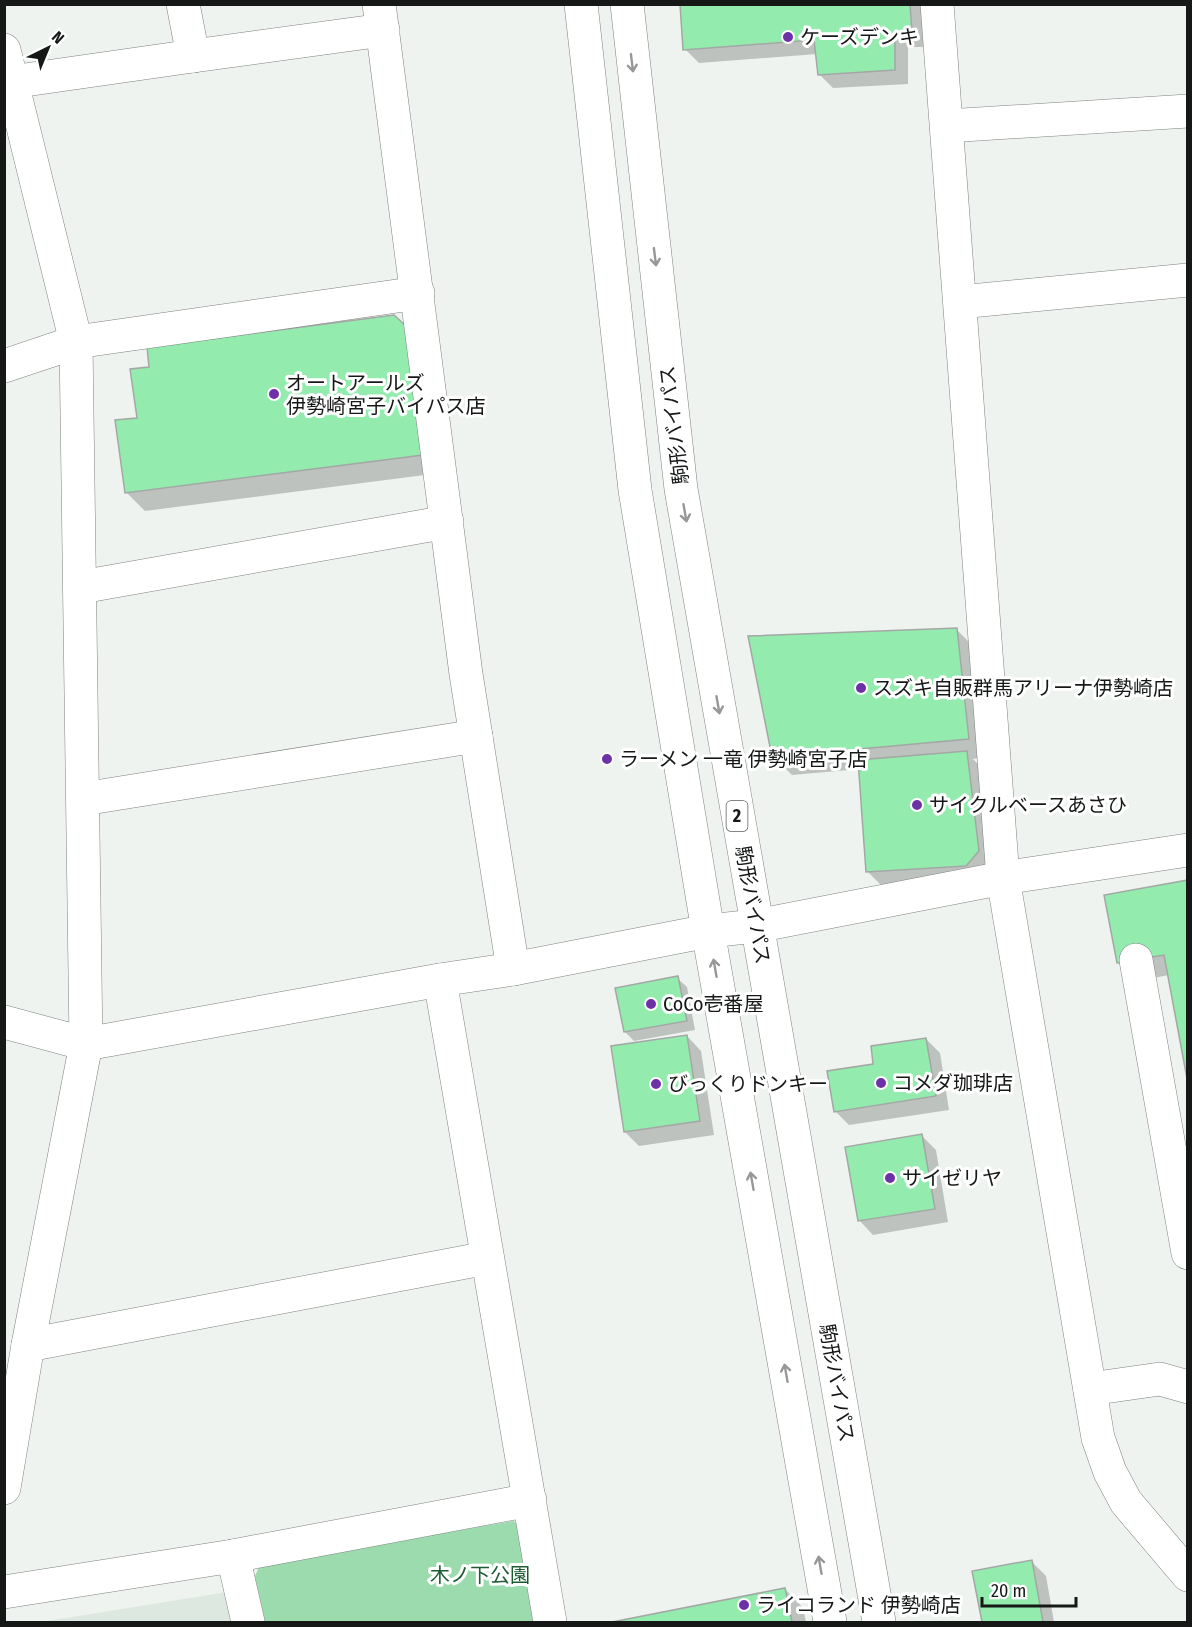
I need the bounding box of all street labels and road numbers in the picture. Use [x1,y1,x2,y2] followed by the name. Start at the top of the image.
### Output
[655,364,693,486] street label: 駒形バイパス
[726,801,748,831] road number: 2
[731,844,775,966] street label: 駒形バイパス
[815,1322,859,1444] street label: 駒形バイパス

